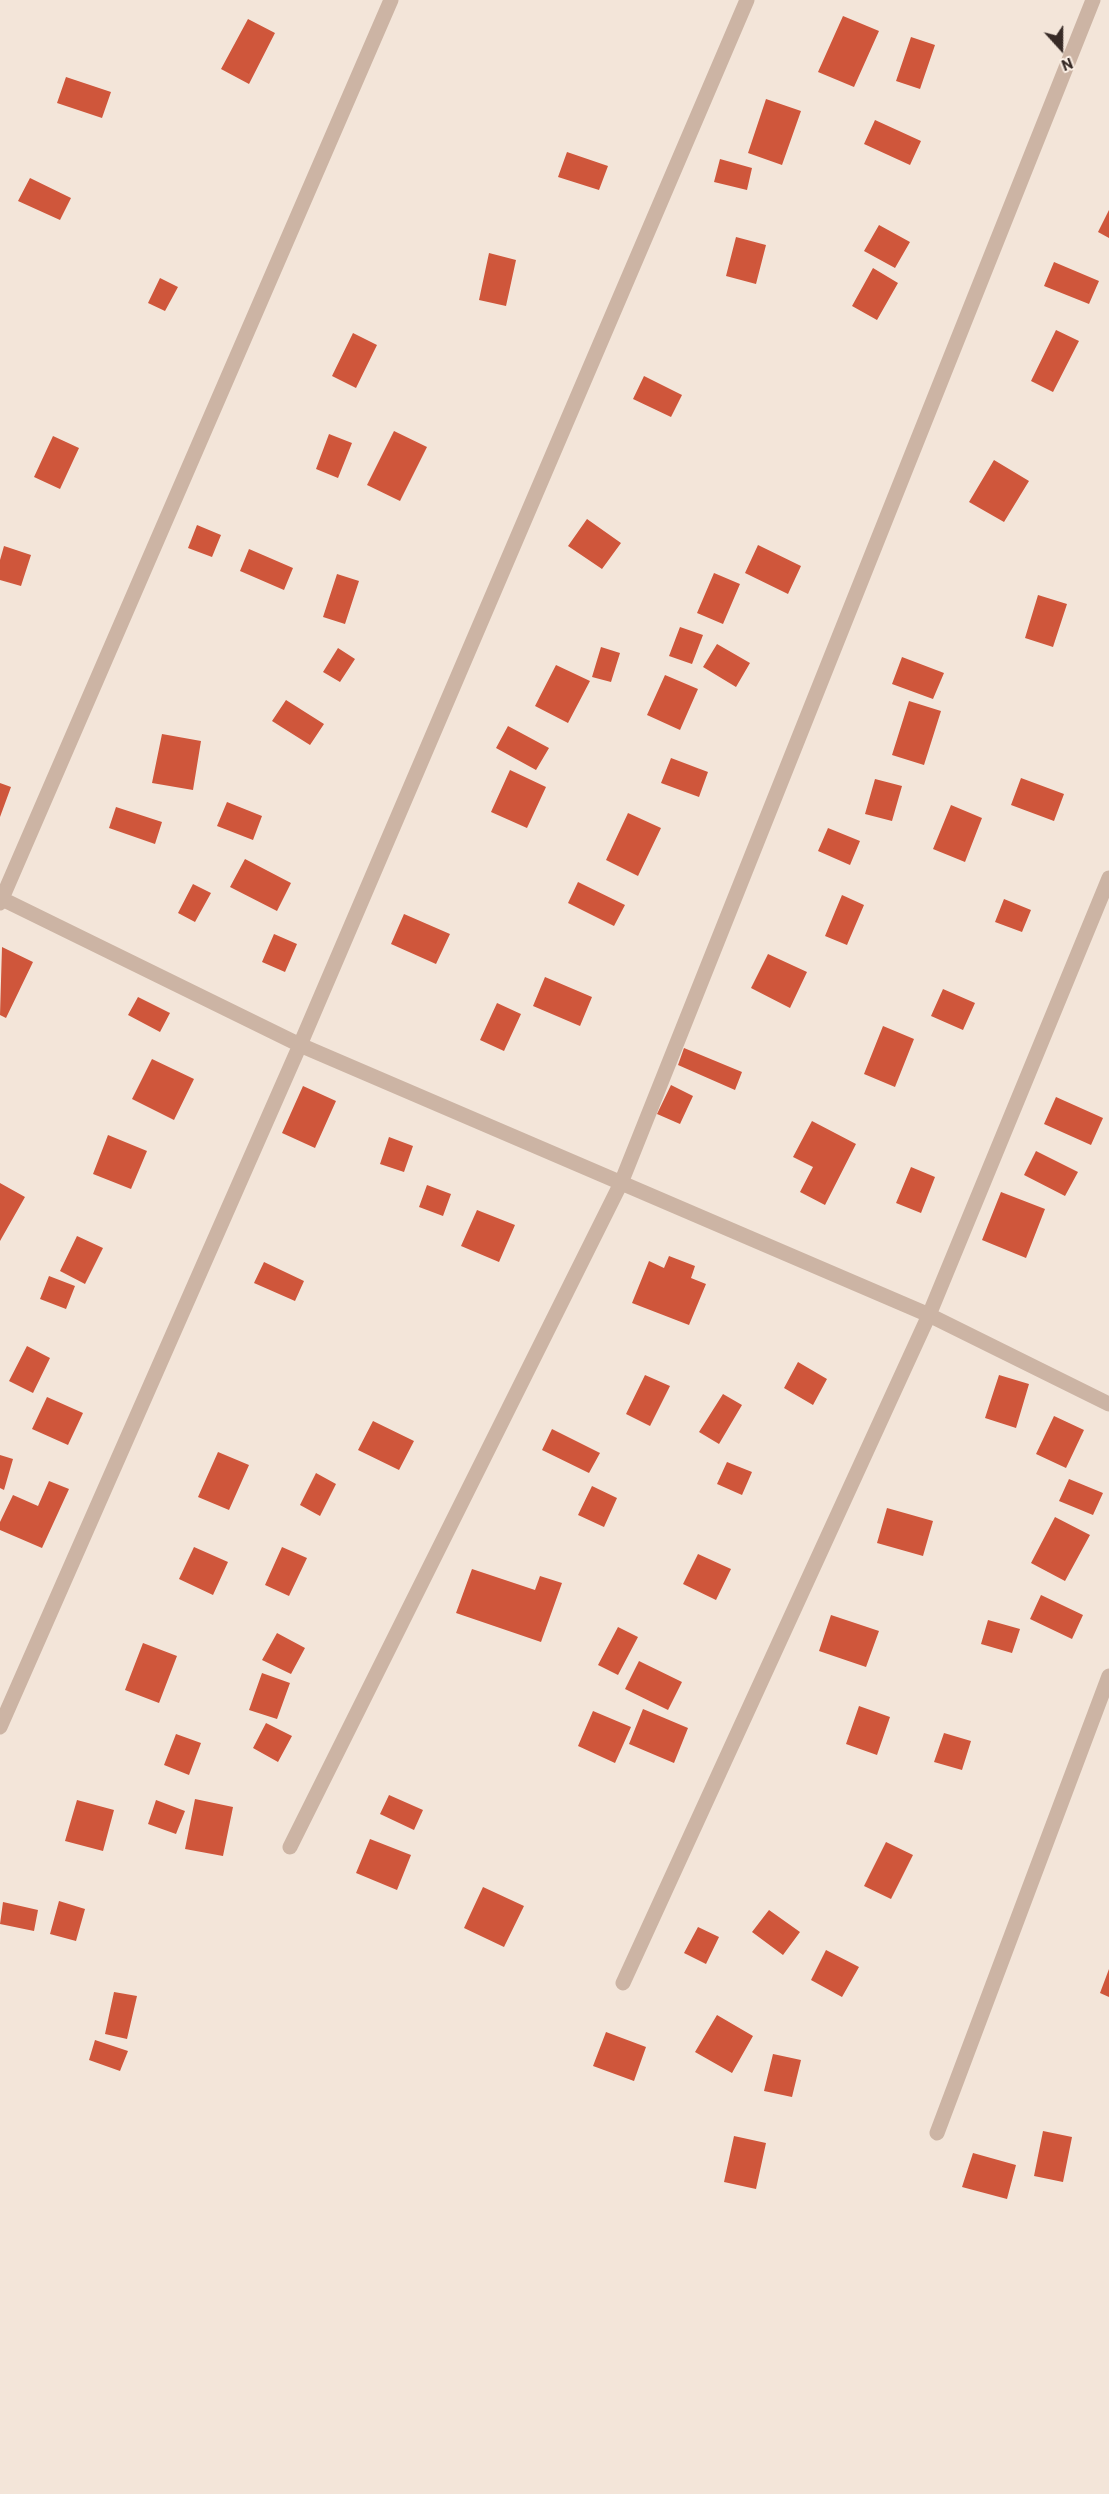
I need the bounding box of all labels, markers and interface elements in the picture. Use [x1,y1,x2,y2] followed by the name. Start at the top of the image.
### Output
[1031,18,1091,78] north arrow
[1059,54,1076,76] text: N

